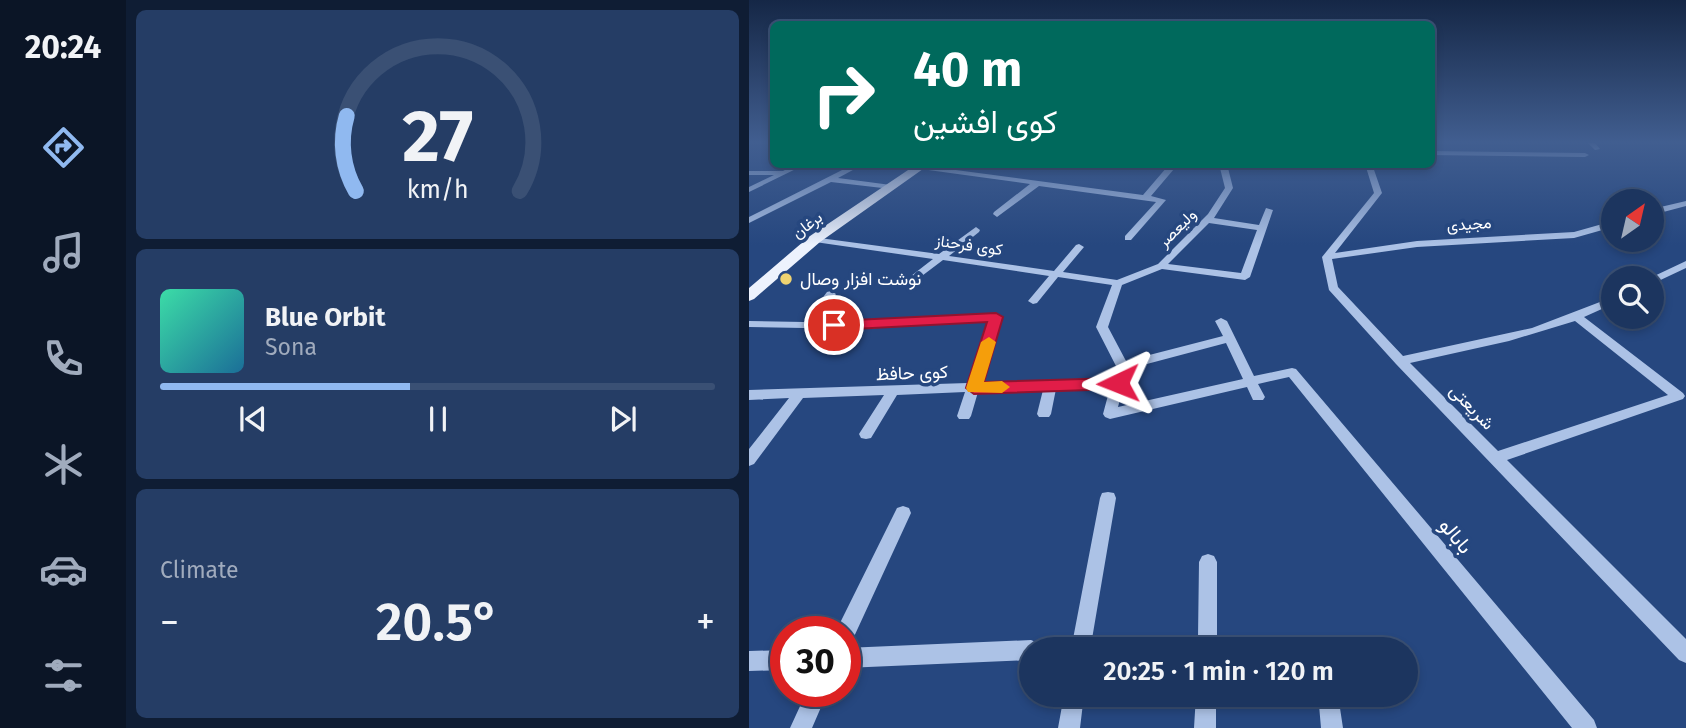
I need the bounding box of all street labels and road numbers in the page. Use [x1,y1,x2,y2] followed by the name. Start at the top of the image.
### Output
[1153,205,1201,253] street label: ولیعصر
[788,207,827,243] street label: برغان
[1446,213,1492,236] street label: مجیدی
[933,231,1004,260] street label: کوی فرحناز
[876,361,948,385] street label: کوی حافظ
[1445,380,1499,434] street label: شریعتی
[1434,513,1478,559] street label: بابالو

